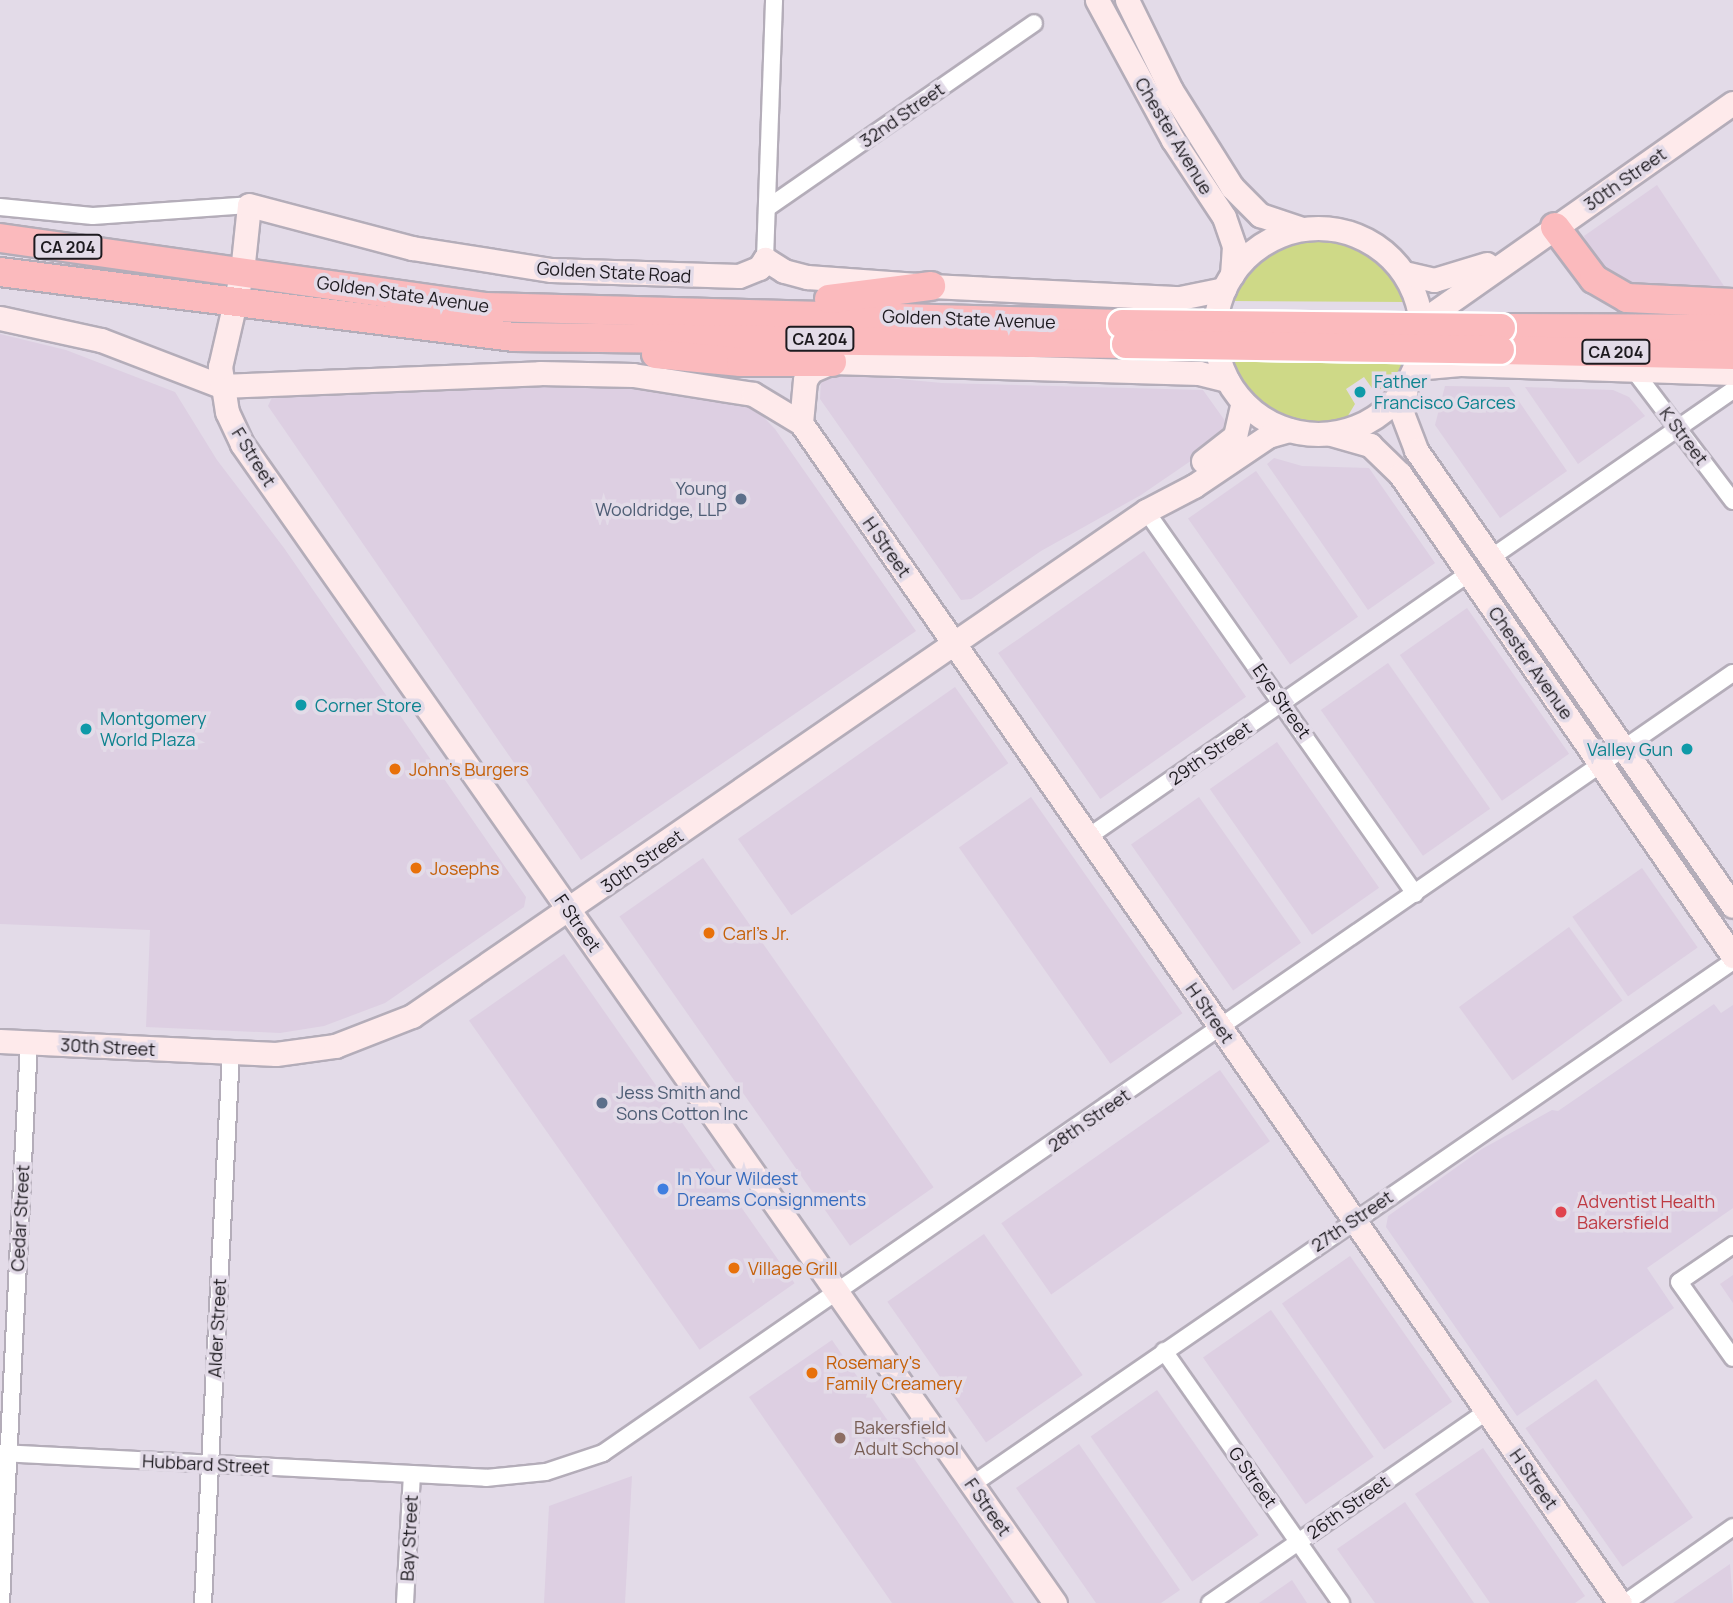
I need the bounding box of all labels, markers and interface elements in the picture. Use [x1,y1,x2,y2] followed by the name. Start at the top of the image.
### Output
[1131,74,1217,198] street label: Chester Avenue
[856,78,948,152] street label: 32nd Street
[1580,143,1670,215] street label: 30th Street
[33,234,103,260] road number: CA 204
[536,257,692,287] street label: Golden State Road
[316,271,490,317] street label: Golden State Avenue
[882,305,1056,333] street label: Golden State Avenue
[785,326,855,352] road number: CA 204
[1581,340,1651,364] road number: CA 204
[1374,371,1516,414] place label: Father Francisco Garces
[1352,384,1368,400] marker: Father Francisco Garces
[1655,403,1713,469] street label: K Street
[227,423,281,491] street label: F Street
[595,478,727,520] place label: Young Wooldridge, LLP
[733,491,749,507] marker: Young Wooldridge, LLP
[858,513,916,581] street label: H Street
[1484,602,1578,724] street label: Chester Avenue
[1248,659,1316,743] street label: Eye Street
[315,694,422,716] place label: Corner Store
[293,697,309,713] marker: Corner Store
[100,708,207,750] place label: Montgomery World Plaza
[1165,717,1255,789] street label: 29th Street
[78,721,94,737] marker: Montgomery World Plaza
[1587,738,1673,760] place label: Valley Gun
[1679,741,1695,757] marker: Valley Gun
[409,758,529,780] place label: John's Burgers
[387,761,403,777] marker: John's Burgers
[597,825,687,897] street label: 30th Street
[430,857,499,879] place label: Josephs
[408,860,424,876] marker: Josephs
[550,890,606,956] street label: F Street
[723,922,789,944] place label: Carl's Jr.
[701,925,717,941] marker: Carl's Jr.
[1181,979,1239,1047] street label: H Street
[60,1034,156,1060] street label: 30th Street
[616,1082,748,1124] place label: Jess Smith and Sons Cotton Inc
[1044,1084,1134,1156] street label: 28th Street
[594,1095,610,1111] marker: Jess Smith and Sons Cotton Inc
[6,1164,34,1272] street label: Cedar Street
[677,1168,866,1210] place label: In Your Wildest Dreams Consignments
[655,1181,671,1197] marker: In Your Wildest Dreams Consignments
[1307,1186,1397,1256] street label: 27th Street
[1577,1191,1715,1234] place label: Adventist Health Bakersfield
[1551,1202,1571,1222] marker: Adventist Health Bakersfield
[748,1257,838,1279] place label: Village Grill
[726,1260,742,1276] marker: Village Grill
[204,1278,230,1378] street label: Alder Street
[826,1352,963,1394] place label: Rosemary's Family Creamery
[804,1365,820,1381] marker: Rosemary's Family Creamery
[854,1417,959,1460] place label: Bakersfield Adult School
[832,1430,848,1446] marker: Bakersfield Adult School
[1224,1442,1282,1512] street label: G Street
[1505,1445,1563,1513] street label: H Street
[142,1450,270,1478] street label: Hubbard Street
[1303,1471,1393,1543] street label: 26th Street
[960,1474,1016,1540] street label: F Street
[396,1494,422,1582] street label: Bay Street

